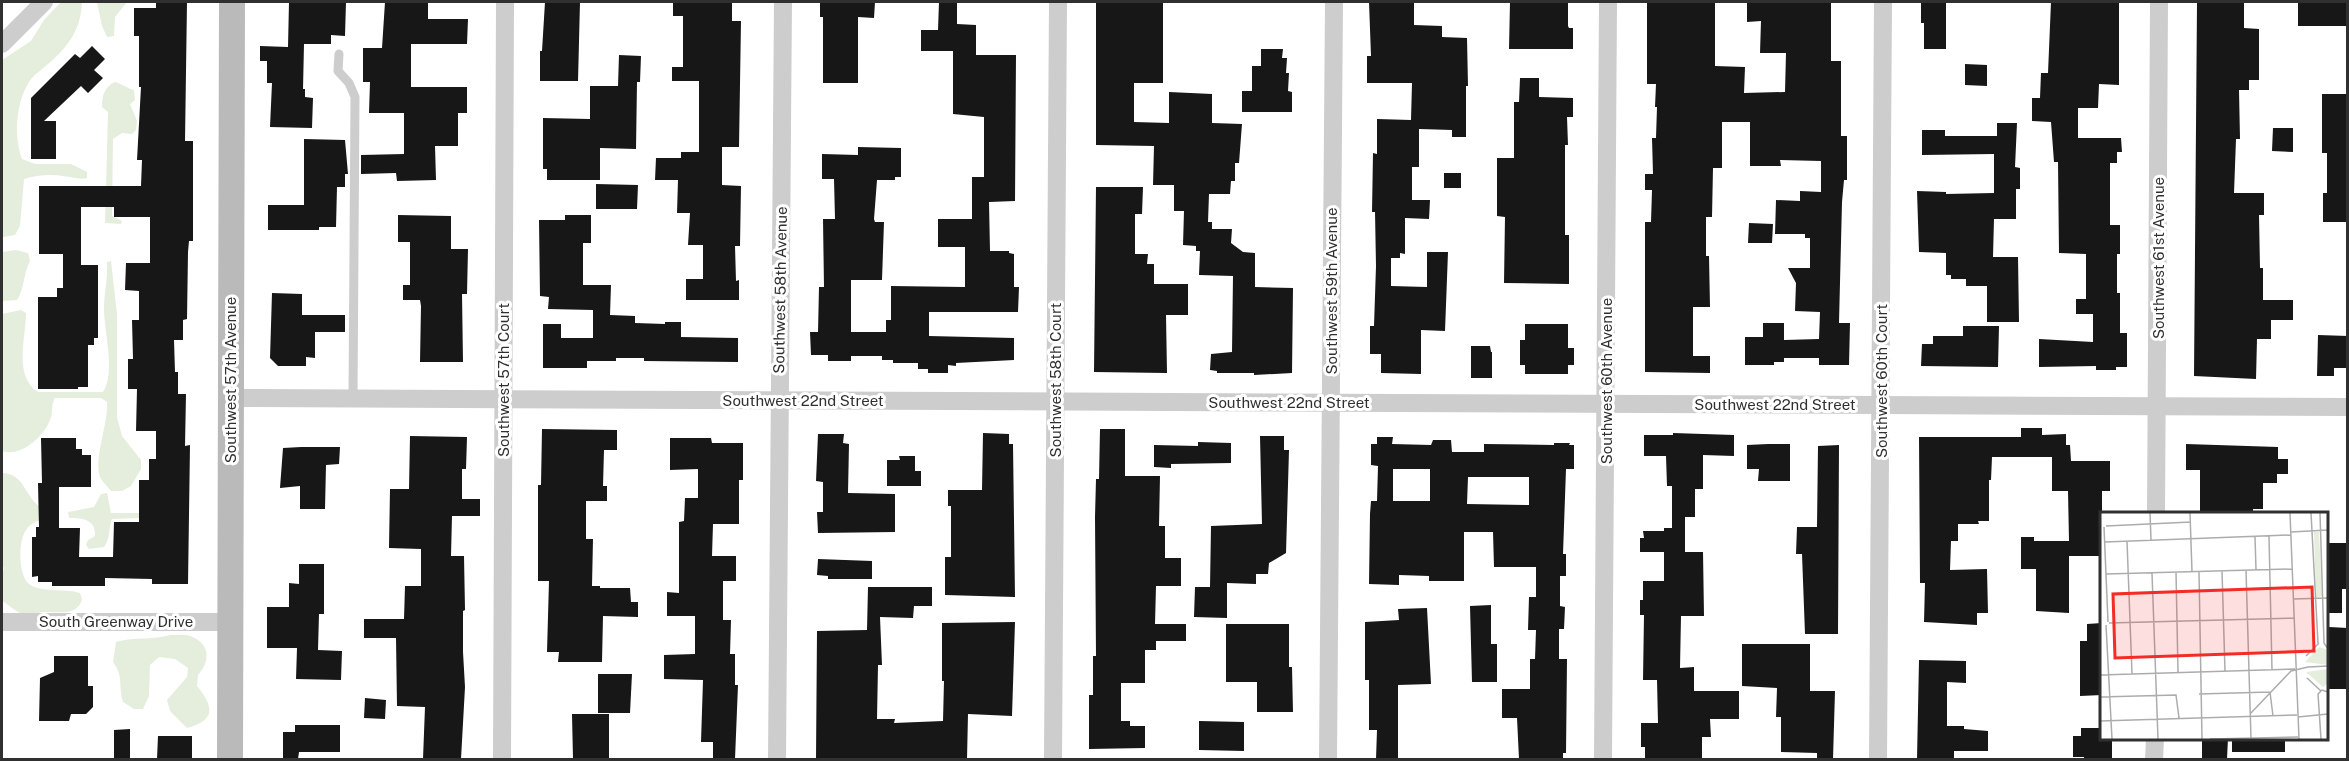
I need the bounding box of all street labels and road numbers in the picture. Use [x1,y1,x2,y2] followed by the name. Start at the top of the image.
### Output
[2150,177,2167,339] street label: Southwest 61st Avenue
[770,206,790,374] street label: Southwest 58th Avenue
[1323,208,1340,374] street label: Southwest 59th Avenue
[222,297,239,463] street label: Southwest 57th Avenue
[1598,298,1615,464] street label: Southwest 60th Avenue
[1047,302,1064,457] street label: Southwest 58th Court
[495,303,512,457] street label: Southwest 57th Court
[1873,304,1890,458] street label: Southwest 60th Court
[722,392,884,409] street label: Southwest 22nd Street
[1208,394,1370,411] street label: Southwest 22nd Street
[1694,396,1856,413] street label: Southwest 22nd Street
[39,613,193,630] street label: South Greenway Drive

